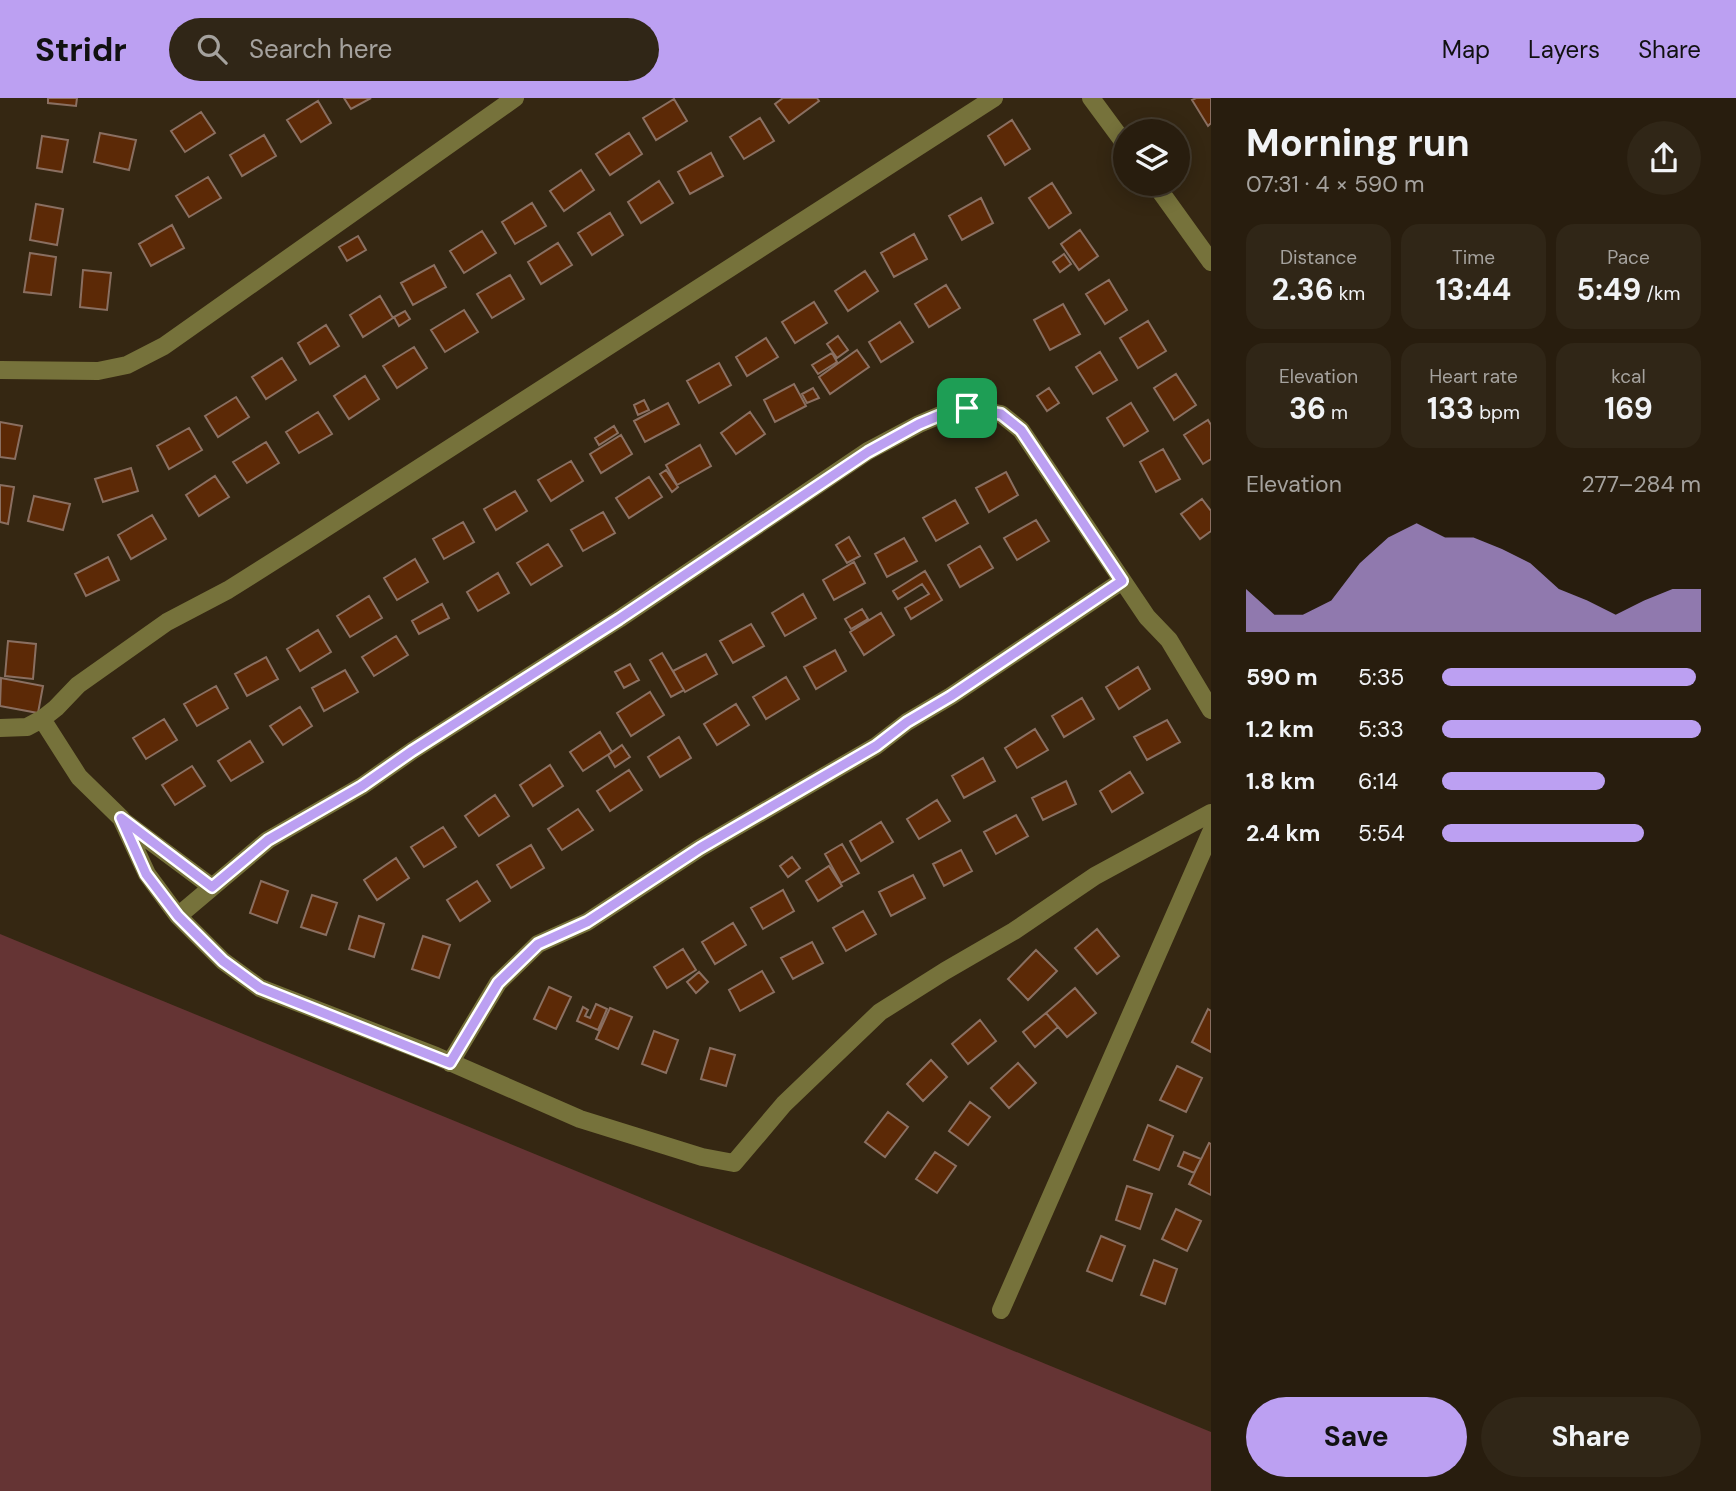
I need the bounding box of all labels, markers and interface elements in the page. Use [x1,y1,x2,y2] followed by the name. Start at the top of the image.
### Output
[169,18,659,81] search box
[35,28,127,71] text: Stridr
[193,30,231,68] icon: search
[249,32,392,66] text: Search here
[1442,34,1490,65] text: Map
[1528,34,1600,65] text: Layers
[1638,34,1701,65] text: Share
[1246,118,1470,168] text: Morning run
[1113,119,1190,196] map controls
[1113,119,1190,196] button: layers
[1627,121,1701,195] button: share
[1246,169,1425,199] text: 07:31 · 4 × 590 m
[1280,245,1357,270] text: Distance
[1452,245,1495,270] text: Time
[1607,245,1650,270] text: Pace
[1272,270,1334,309] text: 2.36
[1436,270,1511,309] text: 13:44
[1577,270,1641,309] text: 5:49
[1334,281,1365,306] text: km
[1641,281,1680,306] text: /km
[1279,364,1358,389] text: Elevation
[1429,364,1518,389] text: Heart rate
[1611,364,1646,389] text: kcal
[937,378,997,438] pin
[948,389,986,427] icon: arrive
[1289,389,1326,428] text: 36
[1427,389,1474,428] text: 133
[1604,389,1653,428] text: 169
[1326,400,1348,425] text: m
[1474,400,1520,425] text: bpm
[1246,469,1342,499] text: Elevation
[1582,469,1701,499] text: 277–284 m
[1246,662,1318,692] text: 590 m
[1358,662,1404,692] text: 5:35
[1246,714,1314,744] text: 1.2 km
[1358,714,1404,744] text: 5:33
[1246,766,1315,796] text: 1.8 km
[1358,766,1398,796] text: 6:14
[1246,818,1320,848] text: 2.4 km
[1358,818,1405,848] text: 5:54
[1246,1397,1467,1477] button: Save
[1481,1397,1701,1477] button: Share

